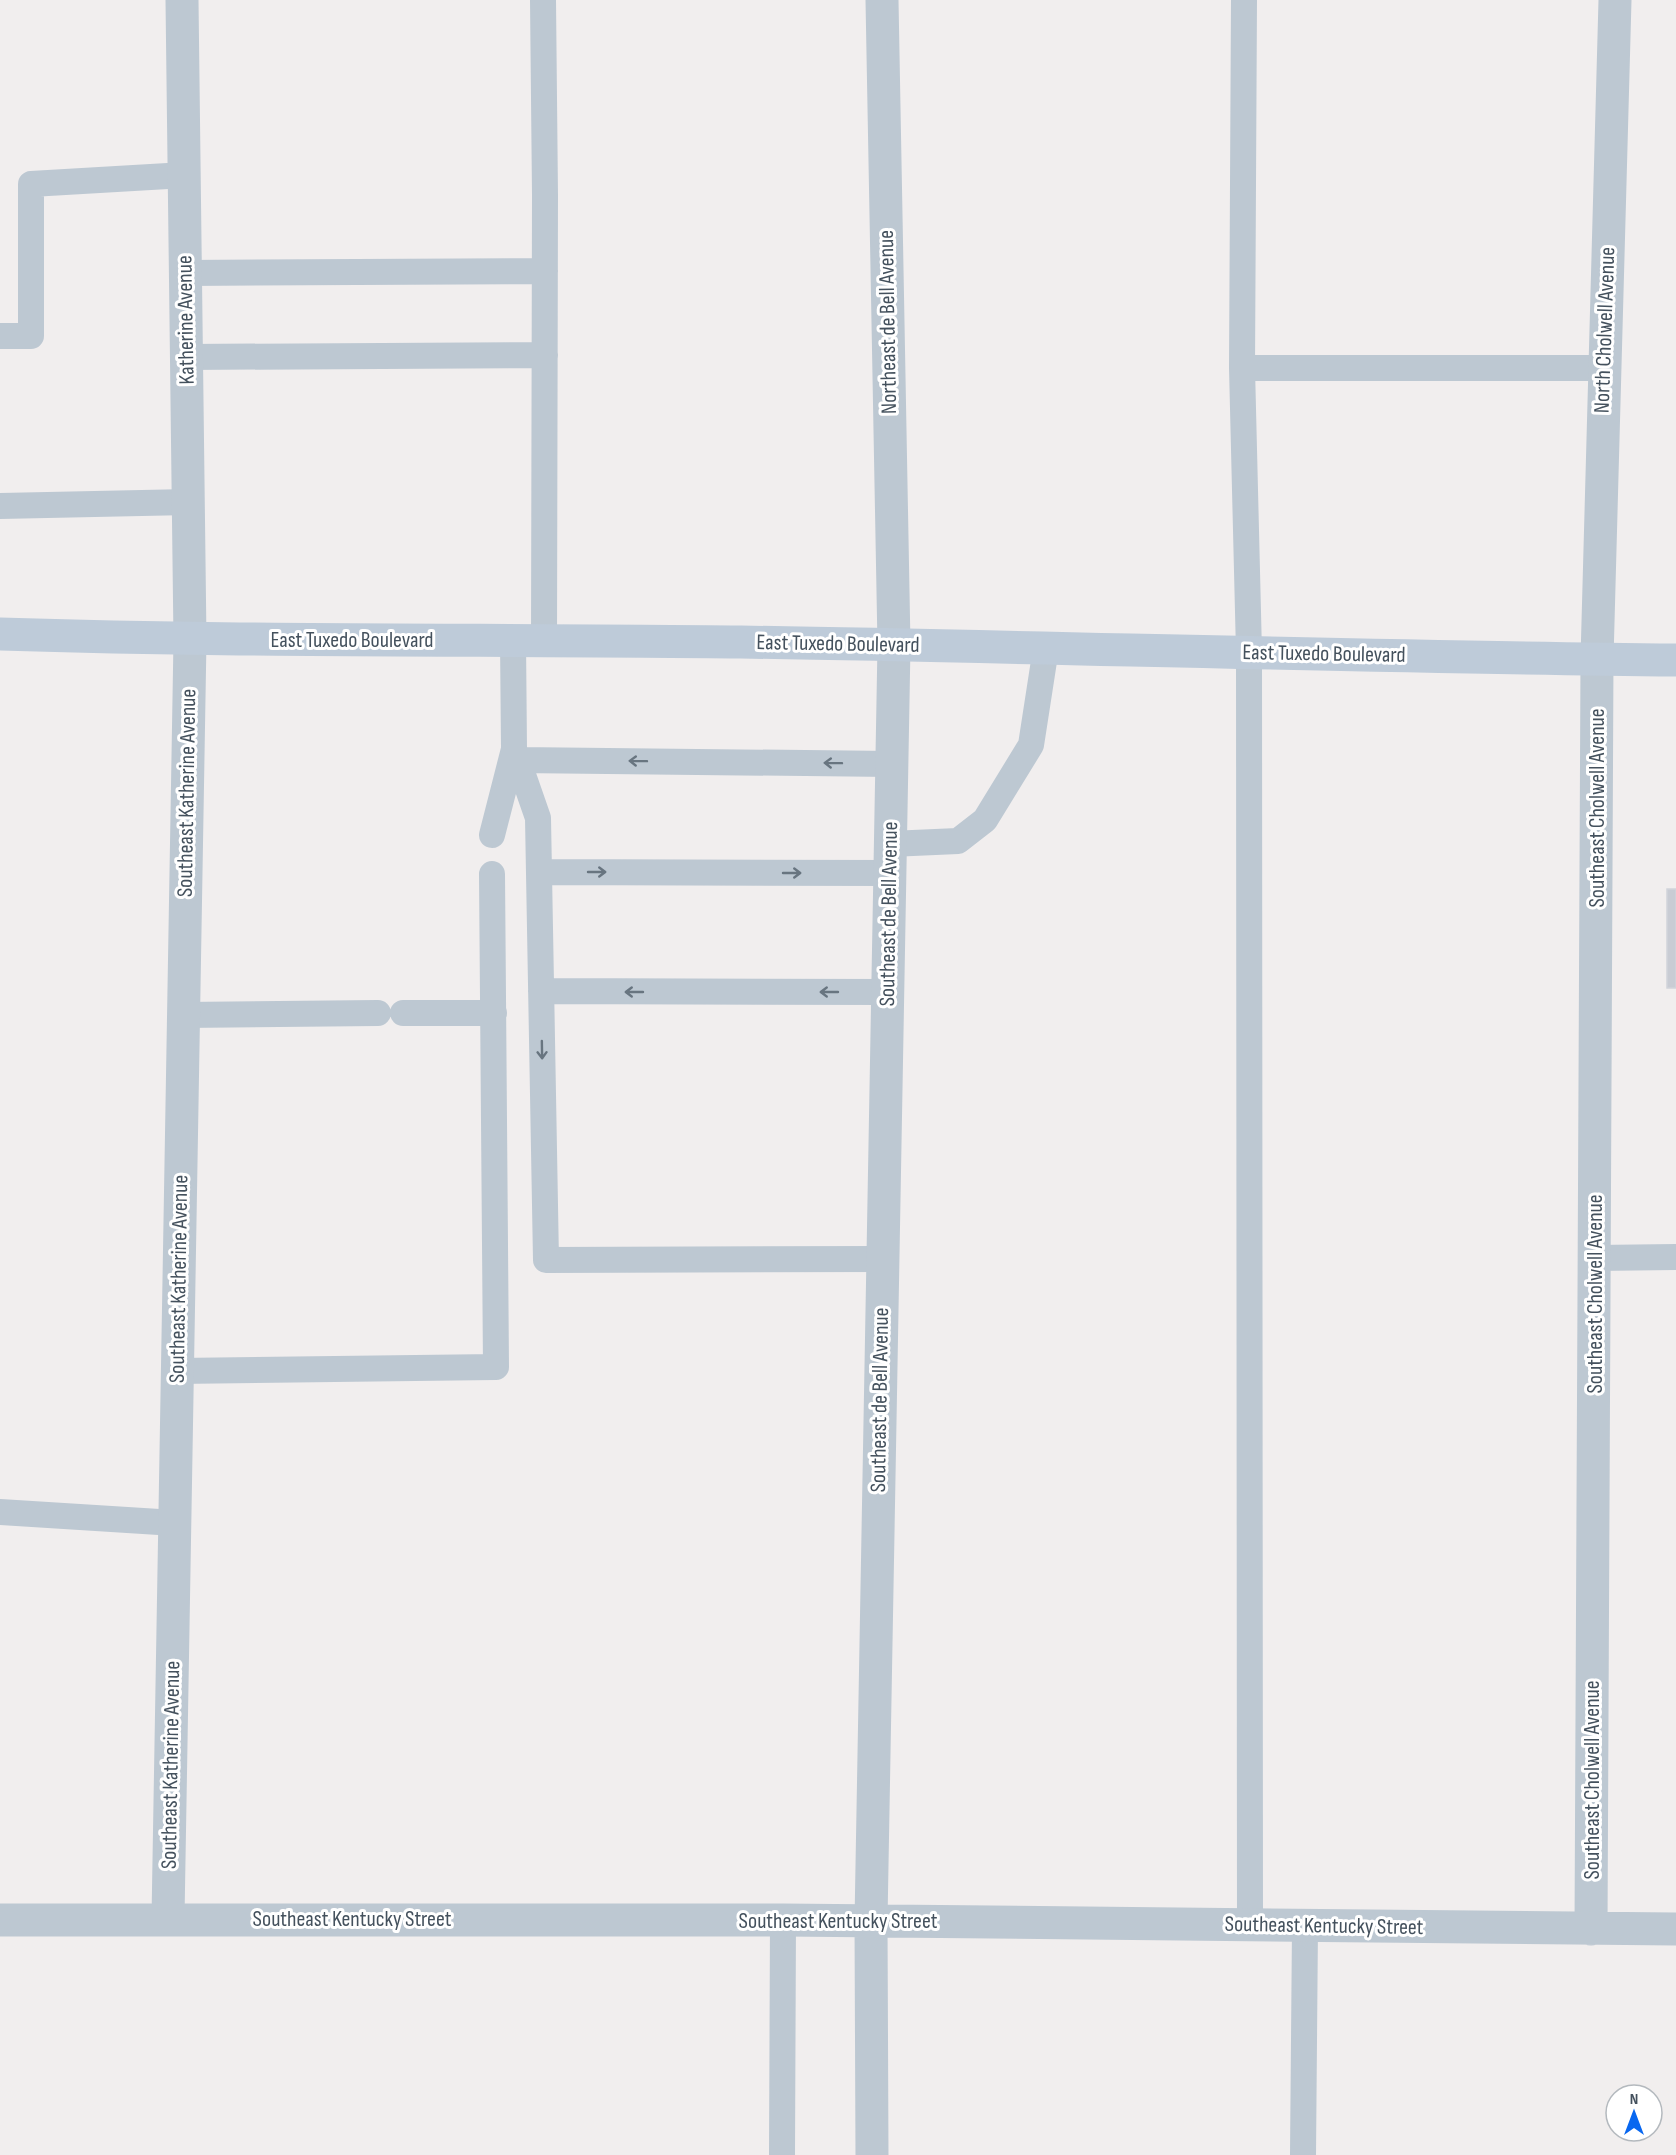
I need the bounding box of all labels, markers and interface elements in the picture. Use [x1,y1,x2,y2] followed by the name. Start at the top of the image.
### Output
[873,230,903,414] street label: Northeast de Bell Avenue
[1589,246,1621,414] street label: North Cholwell Avenue
[171,255,201,385] street label: Katherine Avenue
[270,627,434,654] street label: East Tuxedo Boulevard
[756,629,920,659] street label: East Tuxedo Boulevard
[1242,639,1406,669] street label: East Tuxedo Boulevard
[172,689,202,897] street label: Southeast Katherine Avenue
[1584,708,1611,908] street label: Southeast Cholwell Avenue
[629,755,649,767] one-way arrow
[824,757,844,769] one-way arrow
[874,821,904,1007] street label: Southeast de Bell Avenue
[587,866,607,878] one-way arrow
[782,867,802,879] one-way arrow
[624,986,644,998] one-way arrow
[819,986,839,998] one-way arrow
[536,1039,548,1059] one-way arrow
[164,1175,194,1383] street label: Southeast Katherine Avenue
[1582,1194,1609,1394] street label: Southeast Cholwell Avenue
[865,1307,895,1493] street label: Southeast de Bell Avenue
[156,1661,186,1869] street label: Southeast Katherine Avenue
[1579,1680,1606,1880] street label: Southeast Cholwell Avenue
[253,1906,452,1933] street label: Southeast Kentucky Street
[739,1908,938,1935] street label: Southeast Kentucky Street
[1224,1911,1424,1941] street label: Southeast Kentucky Street
[1604,2083,1664,2143] north arrow
[1630,2090,1638,2109] text: N

